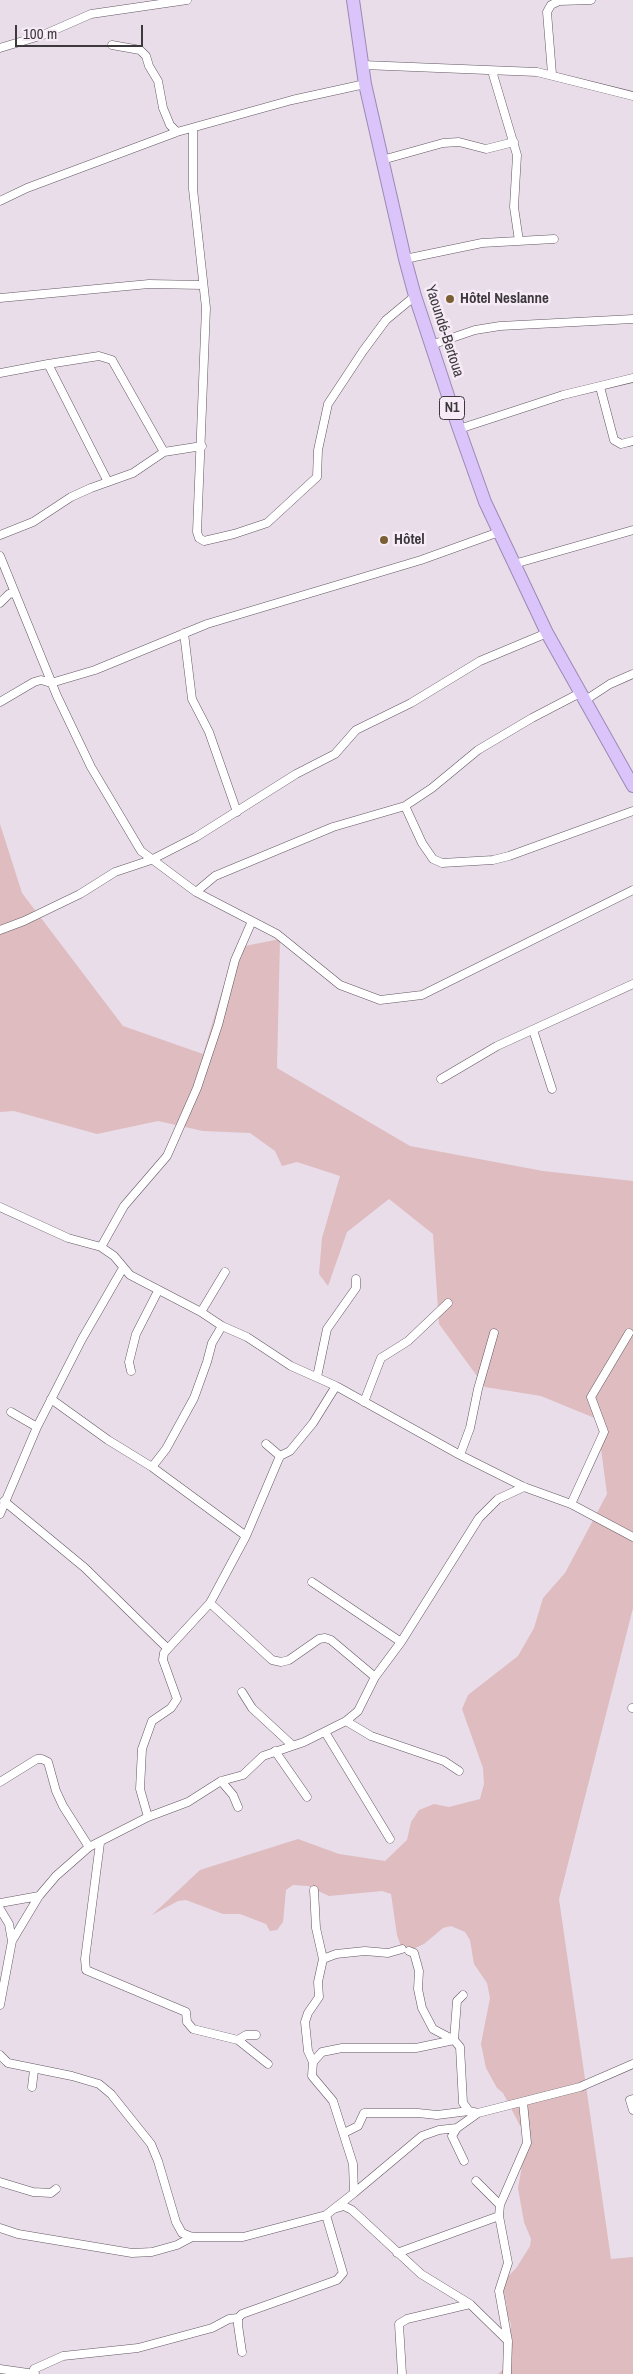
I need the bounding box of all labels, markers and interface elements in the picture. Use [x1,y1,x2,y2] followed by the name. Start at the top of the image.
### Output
[18,15,145,47] scale bar
[23,23,57,44] text: 100 m
[421,283,467,379] street label: Yaoundé-Bertoua
[460,290,549,308] place label: Hôtel Neslanne
[444,293,456,305] marker: Hôtel Neslanne
[440,396,464,419] road number: N1
[394,531,425,549] place label: Hôtel
[378,534,390,546] marker: Hôtel

